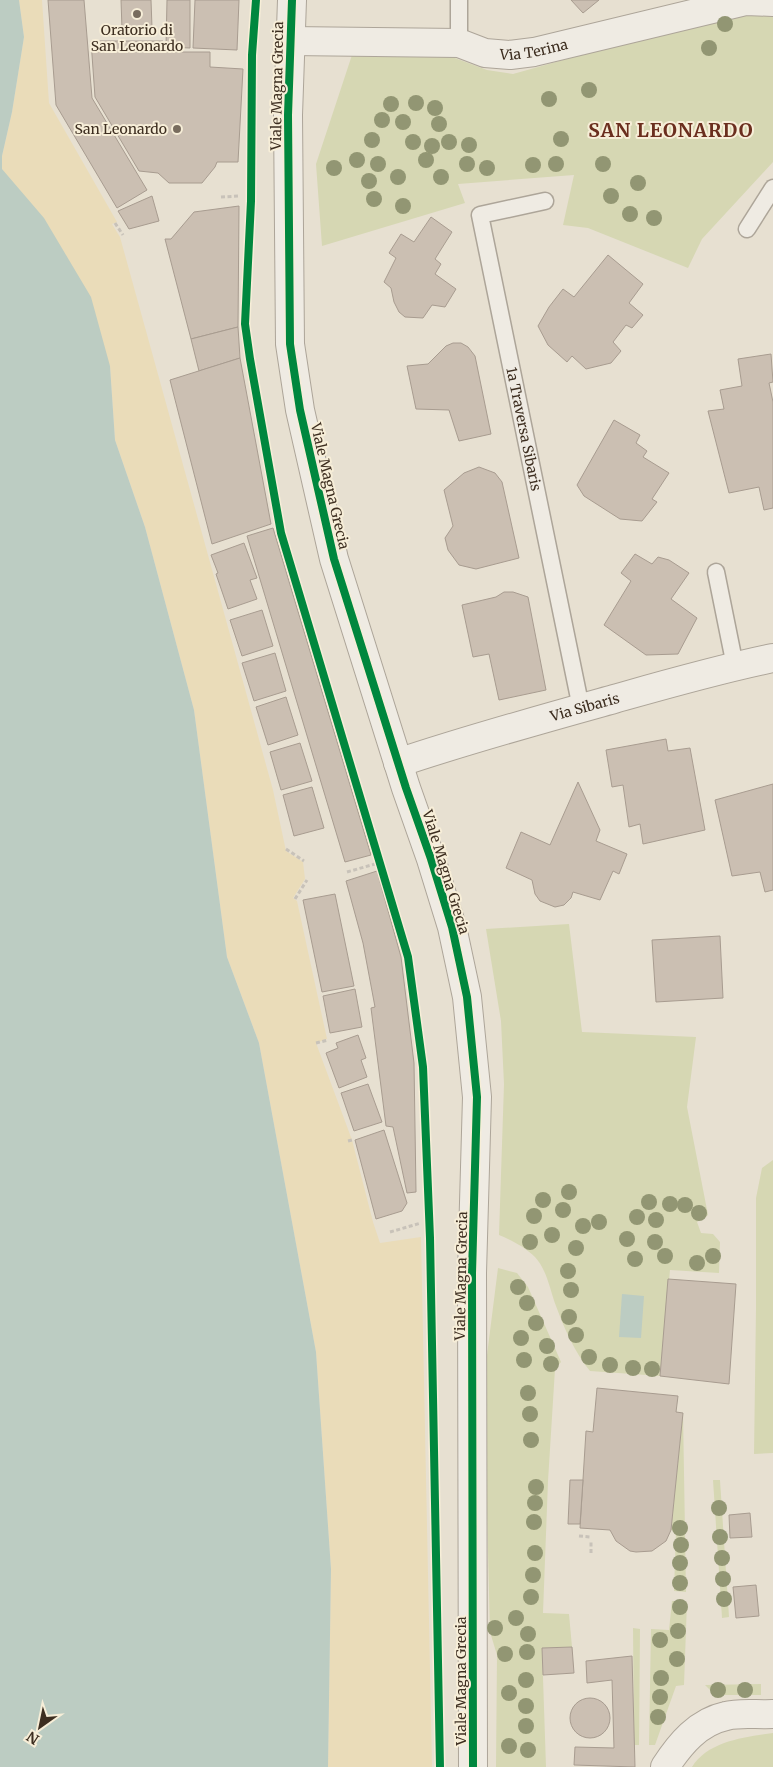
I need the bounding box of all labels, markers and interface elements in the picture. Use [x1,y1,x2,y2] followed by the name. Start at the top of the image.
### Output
[131,8,143,20] marker: Oratorio di San Leonardo
[91,21,183,55] place label: Oratorio di San Leonardo
[267,21,287,152] street label: Viale Magna Grecia
[498,35,570,64] street label: Via Terina
[588,118,754,142] district label: SAN LEONARDO
[74,120,167,138] place label: San Leonardo
[171,123,183,135] marker: San Leonardo
[502,366,545,493] street label: 1a Traversa Sibaris
[307,420,353,551] street label: Viale Magna Grecia
[547,689,622,726] street label: Via Sibaris
[418,807,474,937] street label: Viale Magna Grecia
[451,1211,471,1342] street label: Viale Magna Grecia
[452,1616,470,1746] street label: Viale Magna Grecia
[15,1702,65,1752] north arrow
[23,1727,42,1748] text: N

